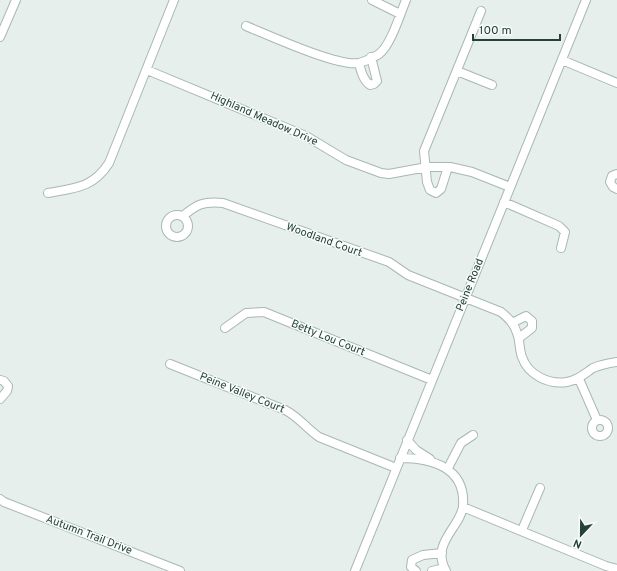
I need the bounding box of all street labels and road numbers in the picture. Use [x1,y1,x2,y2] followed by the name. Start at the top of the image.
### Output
[208,89,320,149] street label: Highland Meadow Drive
[284,220,364,260] street label: Woodland Court
[453,256,487,314] street label: Peine Road
[289,317,367,359] street label: Betty Lou Court
[197,370,287,416] street label: Peine Valley Court
[44,512,134,558] street label: Autumn Trail Drive

